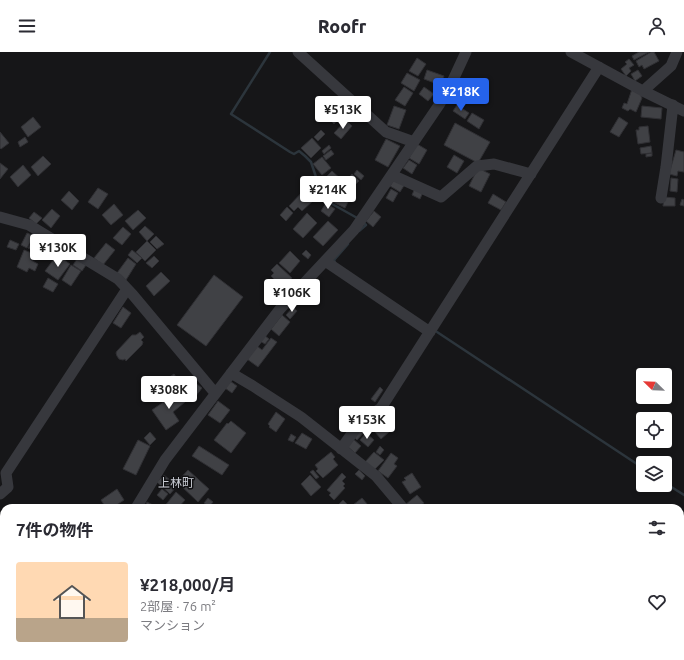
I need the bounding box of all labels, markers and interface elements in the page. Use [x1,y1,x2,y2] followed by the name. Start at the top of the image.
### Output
[16,15,38,37] icon: menu
[646,15,668,37] icon: person
[318,16,366,36] text: Roofr
[433,78,489,112] pin: ¥218K
[442,84,480,98] text: ¥218K
[315,96,371,130] pin: ¥513K
[324,102,362,116] text: ¥513K
[300,176,356,210] pin: ¥214K
[309,182,347,196] text: ¥214K
[30,234,86,268] pin: ¥130K
[39,240,77,254] text: ¥130K
[264,279,320,313] pin: ¥106K
[273,285,311,299] text: ¥106K
[636,368,672,404] north arrow
[636,368,672,492] map controls
[141,376,197,410] pin: ¥308K
[150,382,188,396] text: ¥308K
[339,406,395,440] pin: ¥153K
[348,412,386,426] text: ¥153K
[636,412,672,448] button: locate
[636,456,672,492] button: layers
[158,476,194,489] district label: 上林町
[646,517,668,539] icon: filters
[16,520,94,539] text: 7件の物件
[140,575,235,594] text: ¥218,000/月
[48,578,96,626] icon: home
[646,591,668,613] icon: heart
[140,599,216,613] text: 2部屋 · 76 m²
[140,618,205,632] text: マンション

